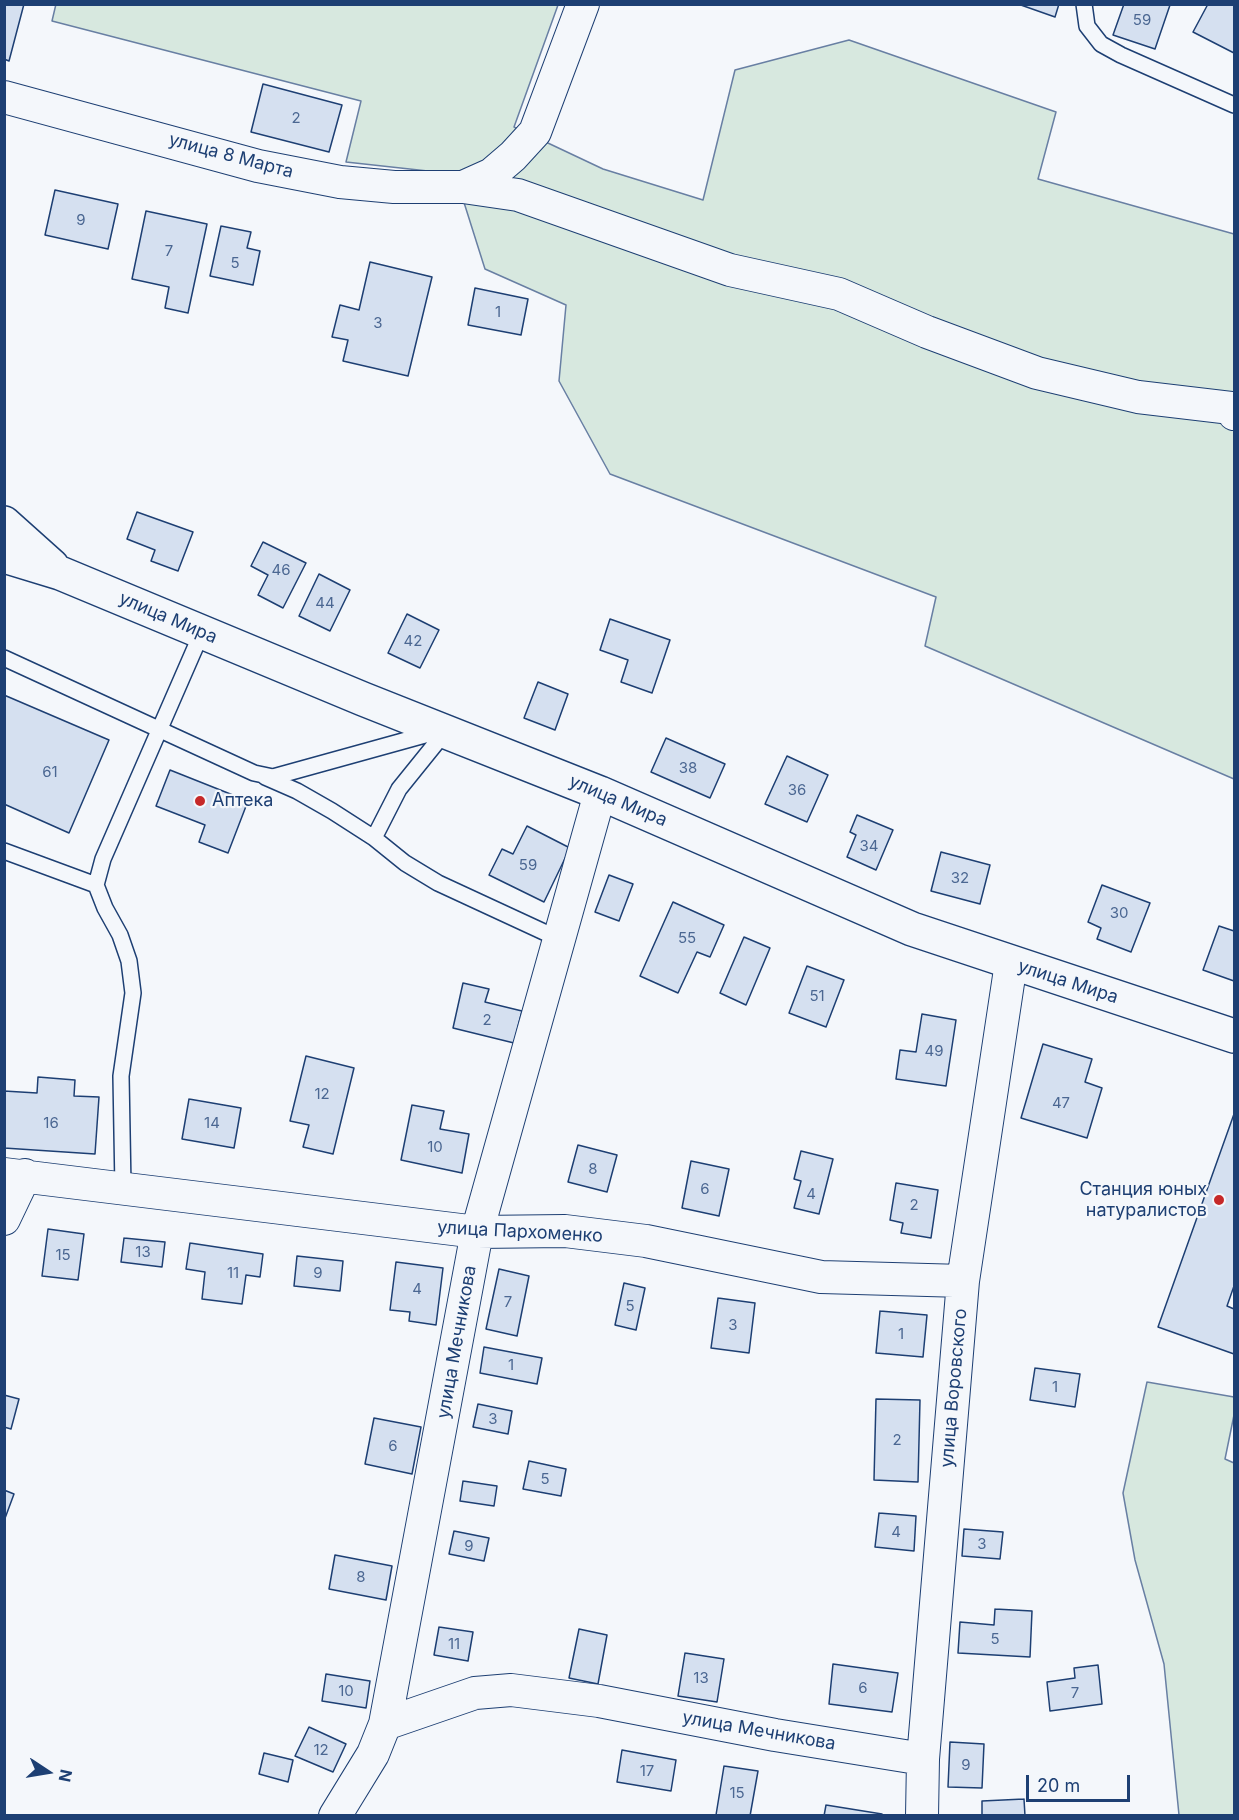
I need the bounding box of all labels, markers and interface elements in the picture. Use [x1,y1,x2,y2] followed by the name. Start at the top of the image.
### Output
[1133,11,1151,29] house number: 59
[291,109,301,127] house number: 2
[166,129,296,183] street label: улица 8 Марта
[76,211,86,229] house number: 9
[165,242,173,260] house number: 7
[230,254,240,272] house number: 5
[495,303,501,321] house number: 1
[373,314,383,332] house number: 3
[272,561,290,579] house number: 46
[116,588,220,648] street label: улица Мира
[315,594,335,612] house number: 44
[404,632,422,650] house number: 42
[679,759,697,777] house number: 38
[42,763,58,781] house number: 61
[566,771,670,831] street label: улица Мира
[788,781,806,799] house number: 36
[212,790,273,812] place label: Аптека
[193,794,207,808] marker: Аптека
[860,837,878,855] house number: 34
[519,856,537,874] house number: 59
[951,869,969,887] house number: 32
[1110,904,1128,922] house number: 30
[678,929,696,947] house number: 55
[1015,956,1121,1008] street label: улица Мира
[809,987,825,1005] house number: 51
[482,1011,492,1029] house number: 2
[925,1042,943,1060] house number: 49
[314,1085,330,1103] house number: 12
[1052,1094,1070,1112] house number: 47
[43,1114,59,1132] house number: 16
[204,1114,220,1132] house number: 14
[427,1138,443,1156] house number: 10
[588,1160,598,1178] house number: 8
[1079,1179,1207,1222] place label: Станция юных натуралистов
[700,1180,710,1198] house number: 6
[806,1185,816,1203] house number: 4
[1212,1193,1226,1207] marker: Станция юных натуралистов
[909,1196,919,1214] house number: 2
[437,1217,603,1247] street label: улица Пархоменко
[135,1243,151,1261] house number: 13
[55,1246,71,1264] house number: 15
[227,1264,239,1282] house number: 11
[313,1264,323,1282] house number: 9
[433,1264,481,1420] street label: улица Мечникова
[412,1280,422,1298] house number: 4
[504,1293,512,1311] house number: 7
[625,1297,635,1315] house number: 5
[936,1308,972,1468] street label: улица Воровского
[728,1316,738,1334] house number: 3
[898,1325,904,1343] house number: 1
[508,1356,514,1374] house number: 1
[1052,1378,1058,1396] house number: 1
[488,1410,498,1428] house number: 3
[892,1431,902,1449] house number: 2
[388,1437,398,1455] house number: 6
[540,1470,550,1488] house number: 5
[891,1523,901,1541] house number: 4
[977,1535,987,1553] house number: 3
[464,1537,474,1555] house number: 9
[356,1568,366,1586] house number: 8
[990,1630,1000,1648] house number: 5
[448,1635,460,1653] house number: 11
[693,1669,709,1687] house number: 13
[858,1679,868,1697] house number: 6
[338,1682,354,1700] house number: 10
[1071,1684,1079,1702] house number: 7
[681,1707,837,1755] street label: улица Мечникова
[313,1741,329,1759] house number: 12
[18,1742,78,1802] north arrow
[961,1756,971,1774] house number: 9
[640,1762,654,1780] house number: 17
[1029,1763,1132,1801] scale bar
[55,1768,77,1784] text: N
[1037,1775,1080,1796] text: 20 m
[729,1784,745,1802] house number: 15

